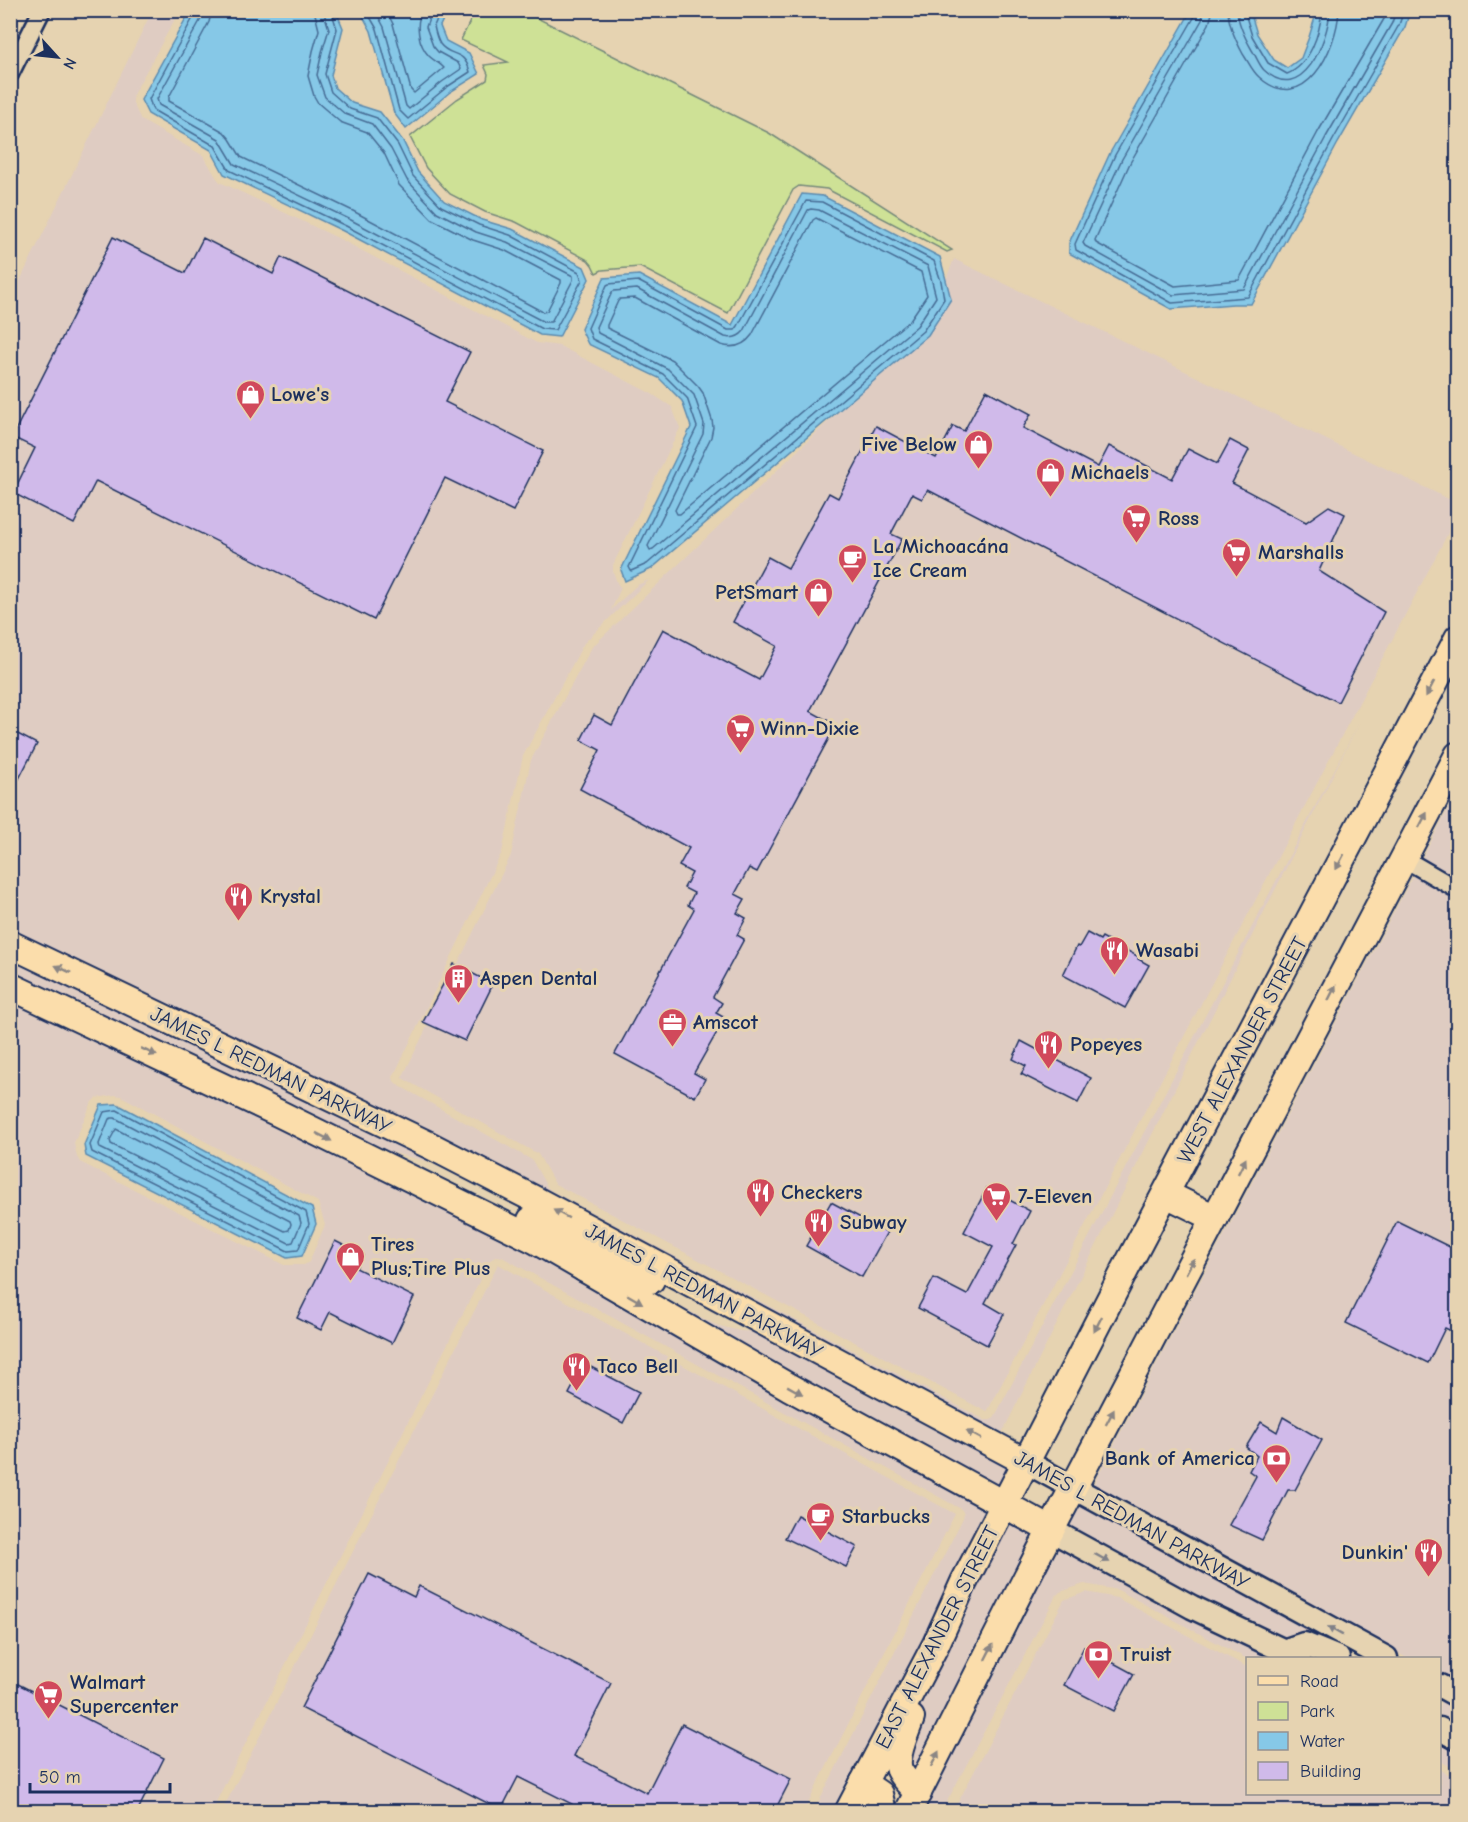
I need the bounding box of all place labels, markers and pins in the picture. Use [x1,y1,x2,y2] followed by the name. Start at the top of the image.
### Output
[234,378,266,420] shop icon: Lowe's
[271,382,329,406] place label: Lowe's
[962,428,994,470] shop icon: Five Below
[861,432,957,456] place label: Five Below
[1034,456,1066,498] shop icon: Michaels
[1071,460,1149,484] place label: Michaels
[1121,502,1153,544] supermarket icon: Ross
[1158,506,1199,530] place label: Ross
[873,534,1009,582] place label: La Michoacána Ice Cream
[1221,536,1253,578] supermarket icon: Marshalls
[1258,540,1344,564] place label: Marshalls
[836,542,868,584] cafe icon: La Michoacána Ice Cream
[803,576,835,618] shop icon: PetSmart
[715,580,799,604] place label: PetSmart
[724,712,756,754] supermarket icon: Winn-Dixie
[761,716,859,740] place label: Winn-Dixie
[223,880,255,922] restaurant icon: Krystal
[260,884,321,908] place label: Krystal
[1099,934,1131,976] restaurant icon: Wasabi
[1136,938,1199,962] place label: Wasabi
[443,962,475,1004] building icon: Aspen Dental
[480,966,597,990] place label: Aspen Dental
[656,1006,688,1048] office icon: Amscot
[693,1010,759,1034] place label: Amscot
[1033,1028,1065,1070] restaurant icon: Popeyes
[1070,1032,1142,1056] place label: Popeyes
[744,1176,776,1218] restaurant icon: Checkers
[781,1180,863,1204] place label: Checkers
[981,1180,1013,1222] supermarket icon: 7-Eleven
[1018,1184,1092,1208] place label: 7-Eleven
[803,1206,835,1248] restaurant icon: Subway
[840,1210,907,1234] place label: Subway
[371,1232,490,1280] place label: Tires Plus;Tire Plus
[334,1240,366,1282] shop icon: Tires Plus;Tire Plus
[560,1350,592,1392] restaurant icon: Taco Bell
[597,1354,678,1378] place label: Taco Bell
[1260,1442,1292,1484] bank icon: Bank of America
[1105,1446,1255,1470] place label: Bank of America
[805,1500,837,1542] cafe icon: Starbucks
[842,1504,930,1528] place label: Starbucks
[1413,1536,1445,1578] restaurant icon: Dunkin'
[1342,1540,1408,1564] place label: Dunkin'
[1083,1638,1115,1680] bank icon: Truist
[1120,1642,1172,1666] place label: Truist
[70,1670,179,1718] place label: Walmart Supercenter
[33,1678,65,1720] supermarket icon: Walmart Supercenter

